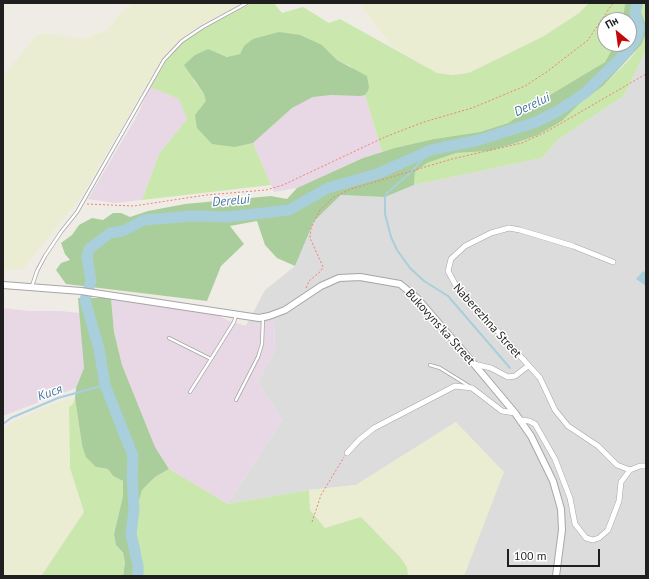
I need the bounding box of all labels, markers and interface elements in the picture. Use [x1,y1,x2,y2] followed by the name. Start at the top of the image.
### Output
[597,12,637,52] north arrow
[603,13,621,32] text: Пн
[512,90,552,120] water label: Derelui
[211,192,251,210] water label: Derelui
[450,281,524,361] street label: Naberezhna Street
[402,286,478,368] street label: Bukovyns'ka Street
[35,381,65,405] water label: Кися
[509,541,602,567] scale bar
[514,548,547,563] text: 100 m

